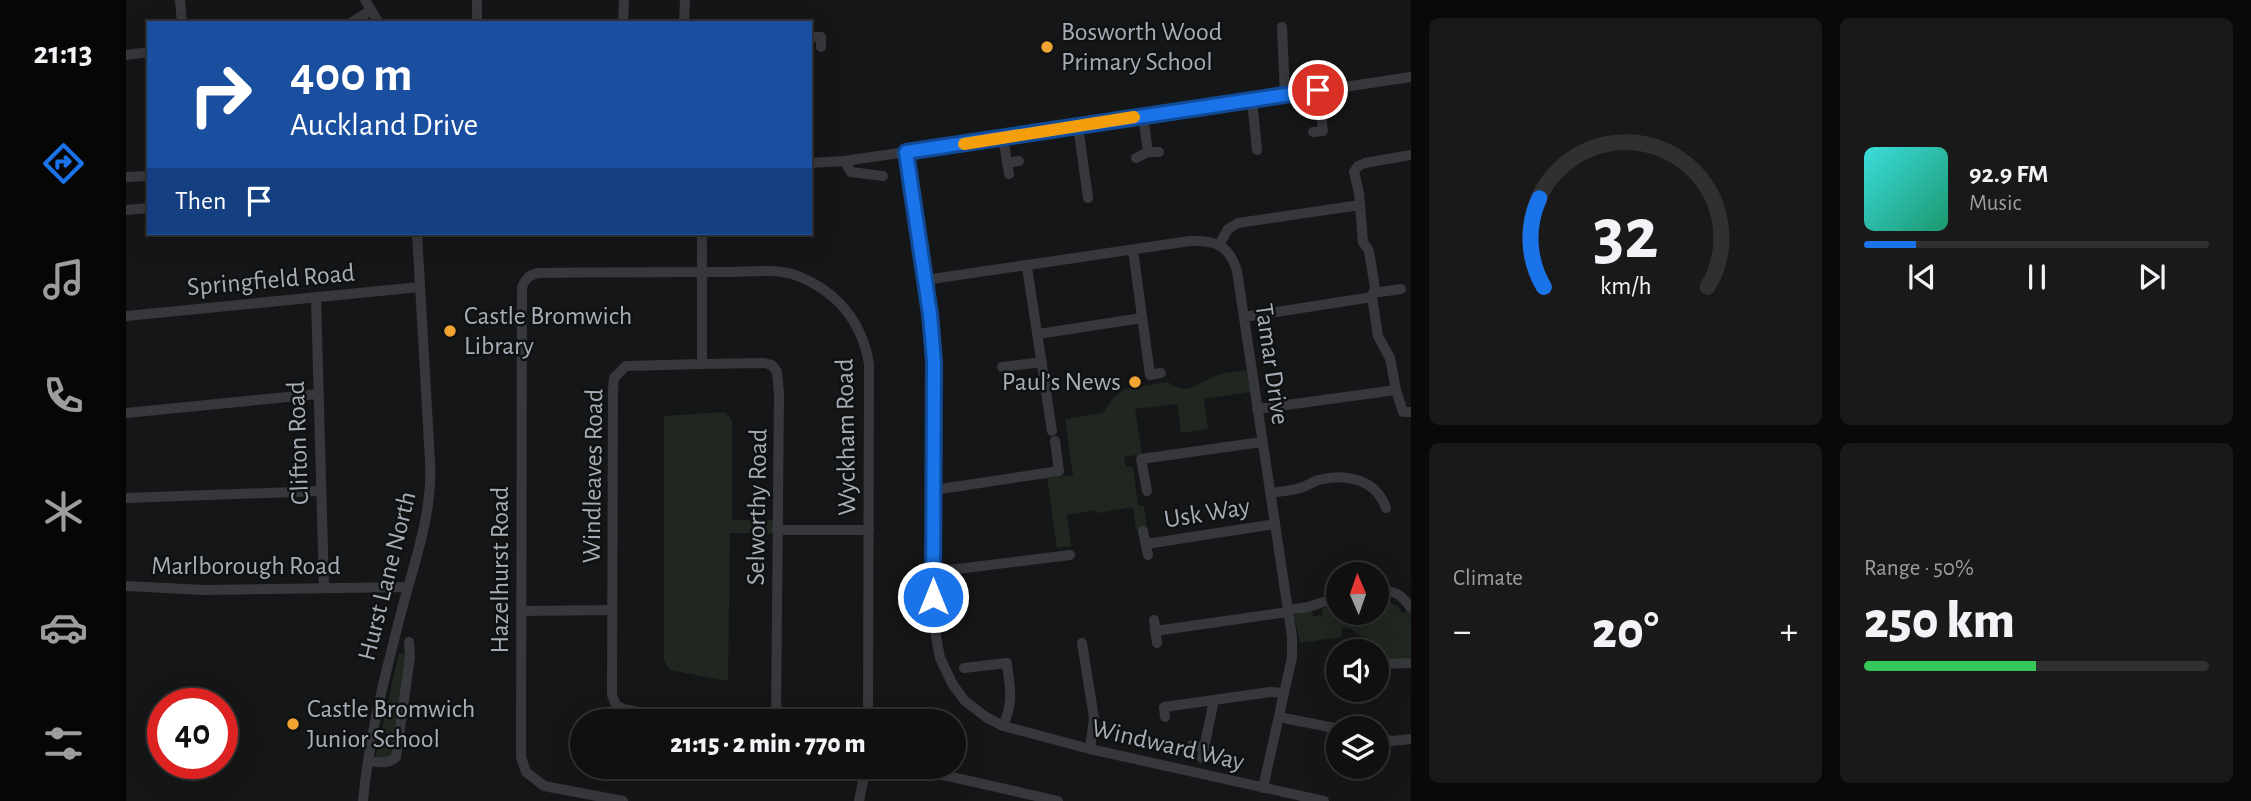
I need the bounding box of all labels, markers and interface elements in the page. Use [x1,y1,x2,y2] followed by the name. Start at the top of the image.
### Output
[1061,19,1222,75] place label: Bosworth Wood Primary School
[33,37,93,69] text: 21:13
[1039,39,1055,55] marker: Bosworth Wood Primary School
[175,49,266,140] icon: right
[290,51,413,100] text: 400 m
[1288,60,1348,120] pin
[1299,71,1337,109] icon: arrive
[290,109,478,141] text: Auckland Drive
[39,139,88,188] icon: directions
[1969,161,2049,187] text: 92.9 FM
[240,182,278,220] icon: arrive
[175,188,226,214] text: Then
[1969,192,2021,215] text: Music
[1593,200,1658,273] text: 32
[39,255,88,304] icon: music
[1903,258,1941,296] icon: previous
[2018,258,2056,296] icon: pause
[2133,258,2171,296] icon: next
[186,260,356,300] street label: Springfield Road
[1600,274,1651,299] text: km/h
[1251,302,1293,426] street label: Tamar Drive
[464,303,632,359] place label: Castle Bromwich Library
[442,323,458,339] marker: Castle Bromwich Library
[832,358,860,516] street label: Wyckham Road
[1002,369,1121,395] place label: Paul’s News
[39,371,88,420] icon: phone
[1127,374,1143,390] marker: Paul’s News
[283,380,313,506] street label: Clifton Road
[578,388,608,564] street label: Windleaves Road
[743,428,771,586] street label: Selworthy Road
[39,487,88,536] icon: climate
[487,487,513,653] street label: Hazelhurst Road
[353,489,421,663] street label: Hurst Lane North
[1162,493,1252,533] street label: Usk Way
[151,553,341,579] street label: Marlborough Road
[1864,557,1974,580] text: Range · 50%
[896,560,970,634] position arrow
[1326,562,1390,625] north arrow
[1326,562,1389,779] map controls
[1453,567,1523,590] text: Climate
[1864,595,2015,647] text: 250 km
[39,603,88,652] icon: car
[1592,605,1659,657] text: 20°
[1453,613,1471,651] text: −
[1780,613,1798,651] text: +
[1326,639,1389,702] button: sound
[147,688,238,779] speed limit sign: 40
[307,696,475,752] place label: Castle Bromwich Junior School
[1089,715,1247,775] street label: Windward Way
[285,716,301,732] marker: Castle Bromwich Junior School
[1326,716,1389,779] button: layers
[39,719,88,768] icon: filters
[670,731,866,757] text: 21:15 · 2 min · 770 m

